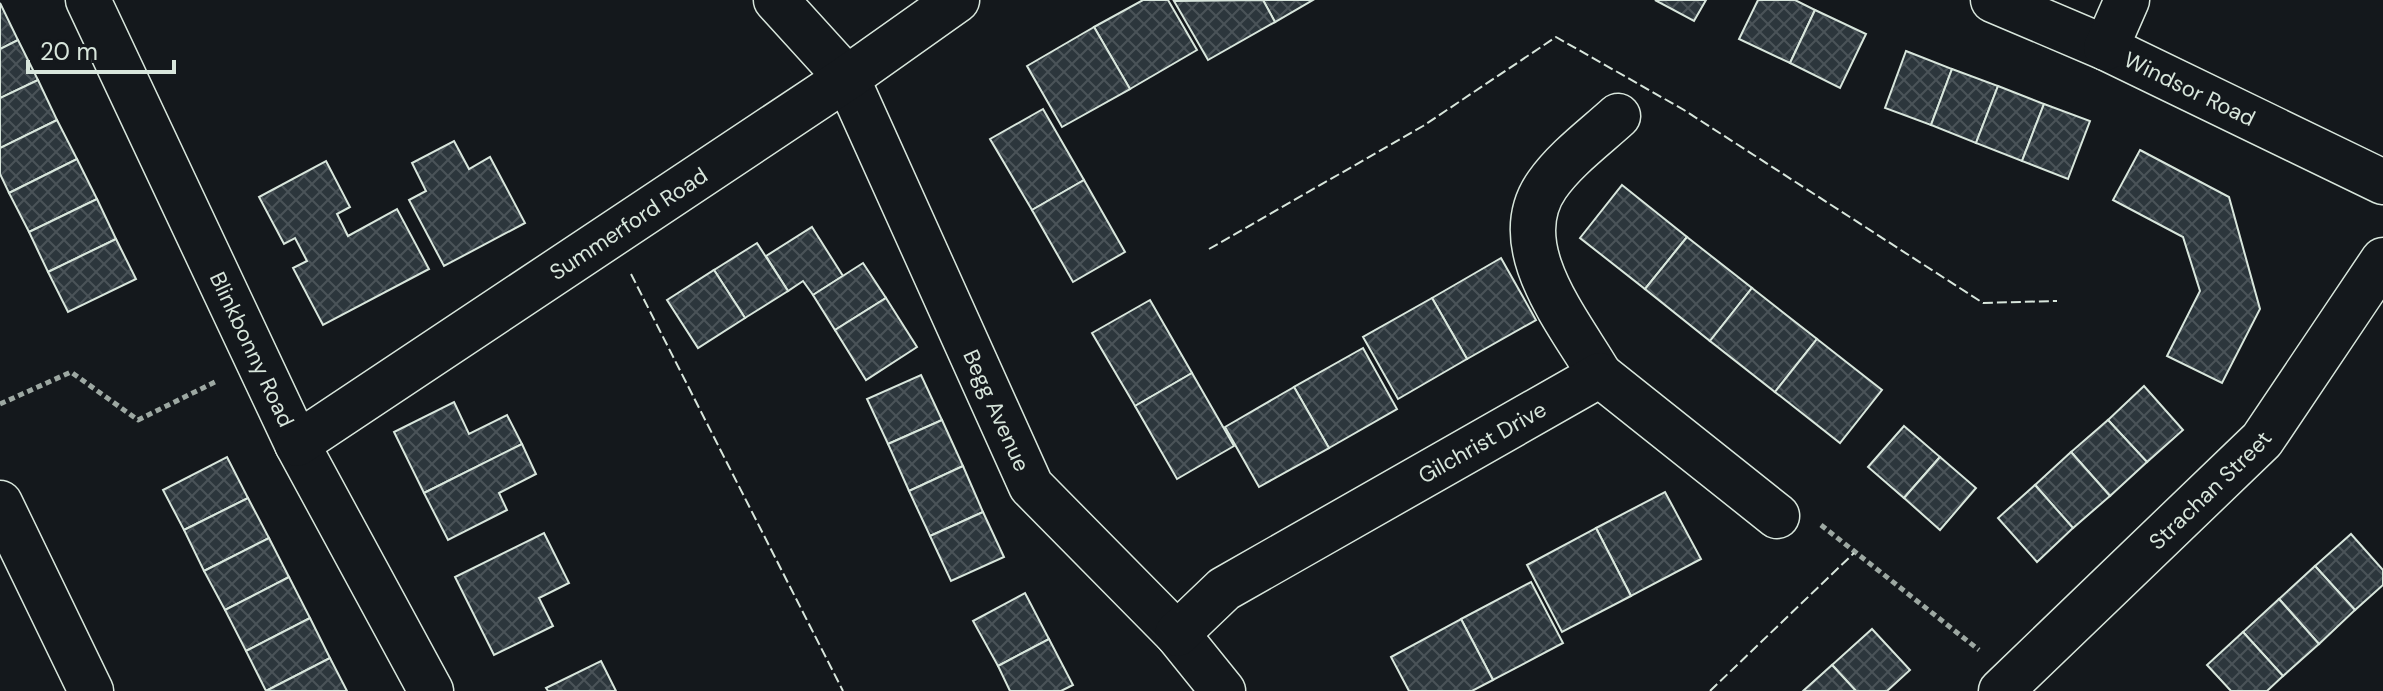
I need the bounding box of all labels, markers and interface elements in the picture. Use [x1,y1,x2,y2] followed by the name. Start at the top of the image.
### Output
[28,24,174,74] scale bar
[40,36,98,67] text: 20 m
[2120,45,2260,133] street label: Windsor Road
[544,160,713,287] street label: Summerford Road
[203,267,301,432] street label: Blinkbonny Road
[957,345,1037,476] street label: Begg Avenue
[1413,394,1551,490] street label: Gilchrist Drive
[2142,426,2278,556] street label: Strachan Street

